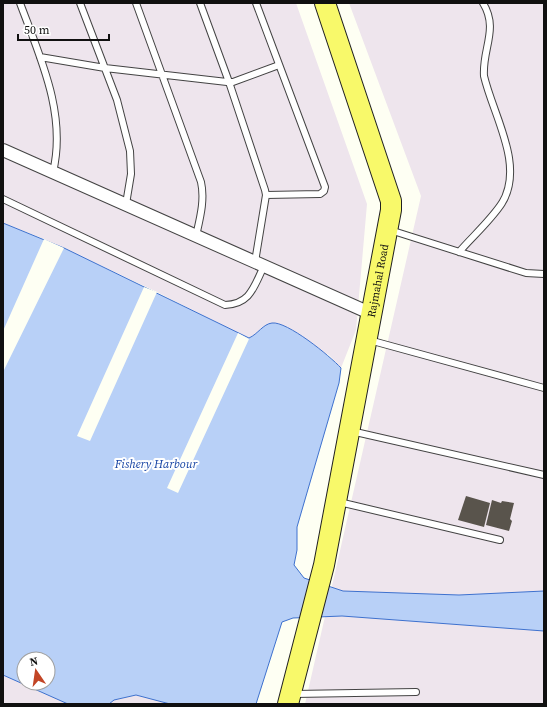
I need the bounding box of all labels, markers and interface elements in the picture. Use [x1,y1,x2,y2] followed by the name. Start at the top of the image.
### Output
[18,16,109,42] scale bar
[24,22,50,38] text: 50 m
[364,242,393,319] street label: Rajmahal Road
[114,456,199,472] water label: Fishery Harbour
[16,651,56,691] north arrow
[28,654,39,670] text: N

